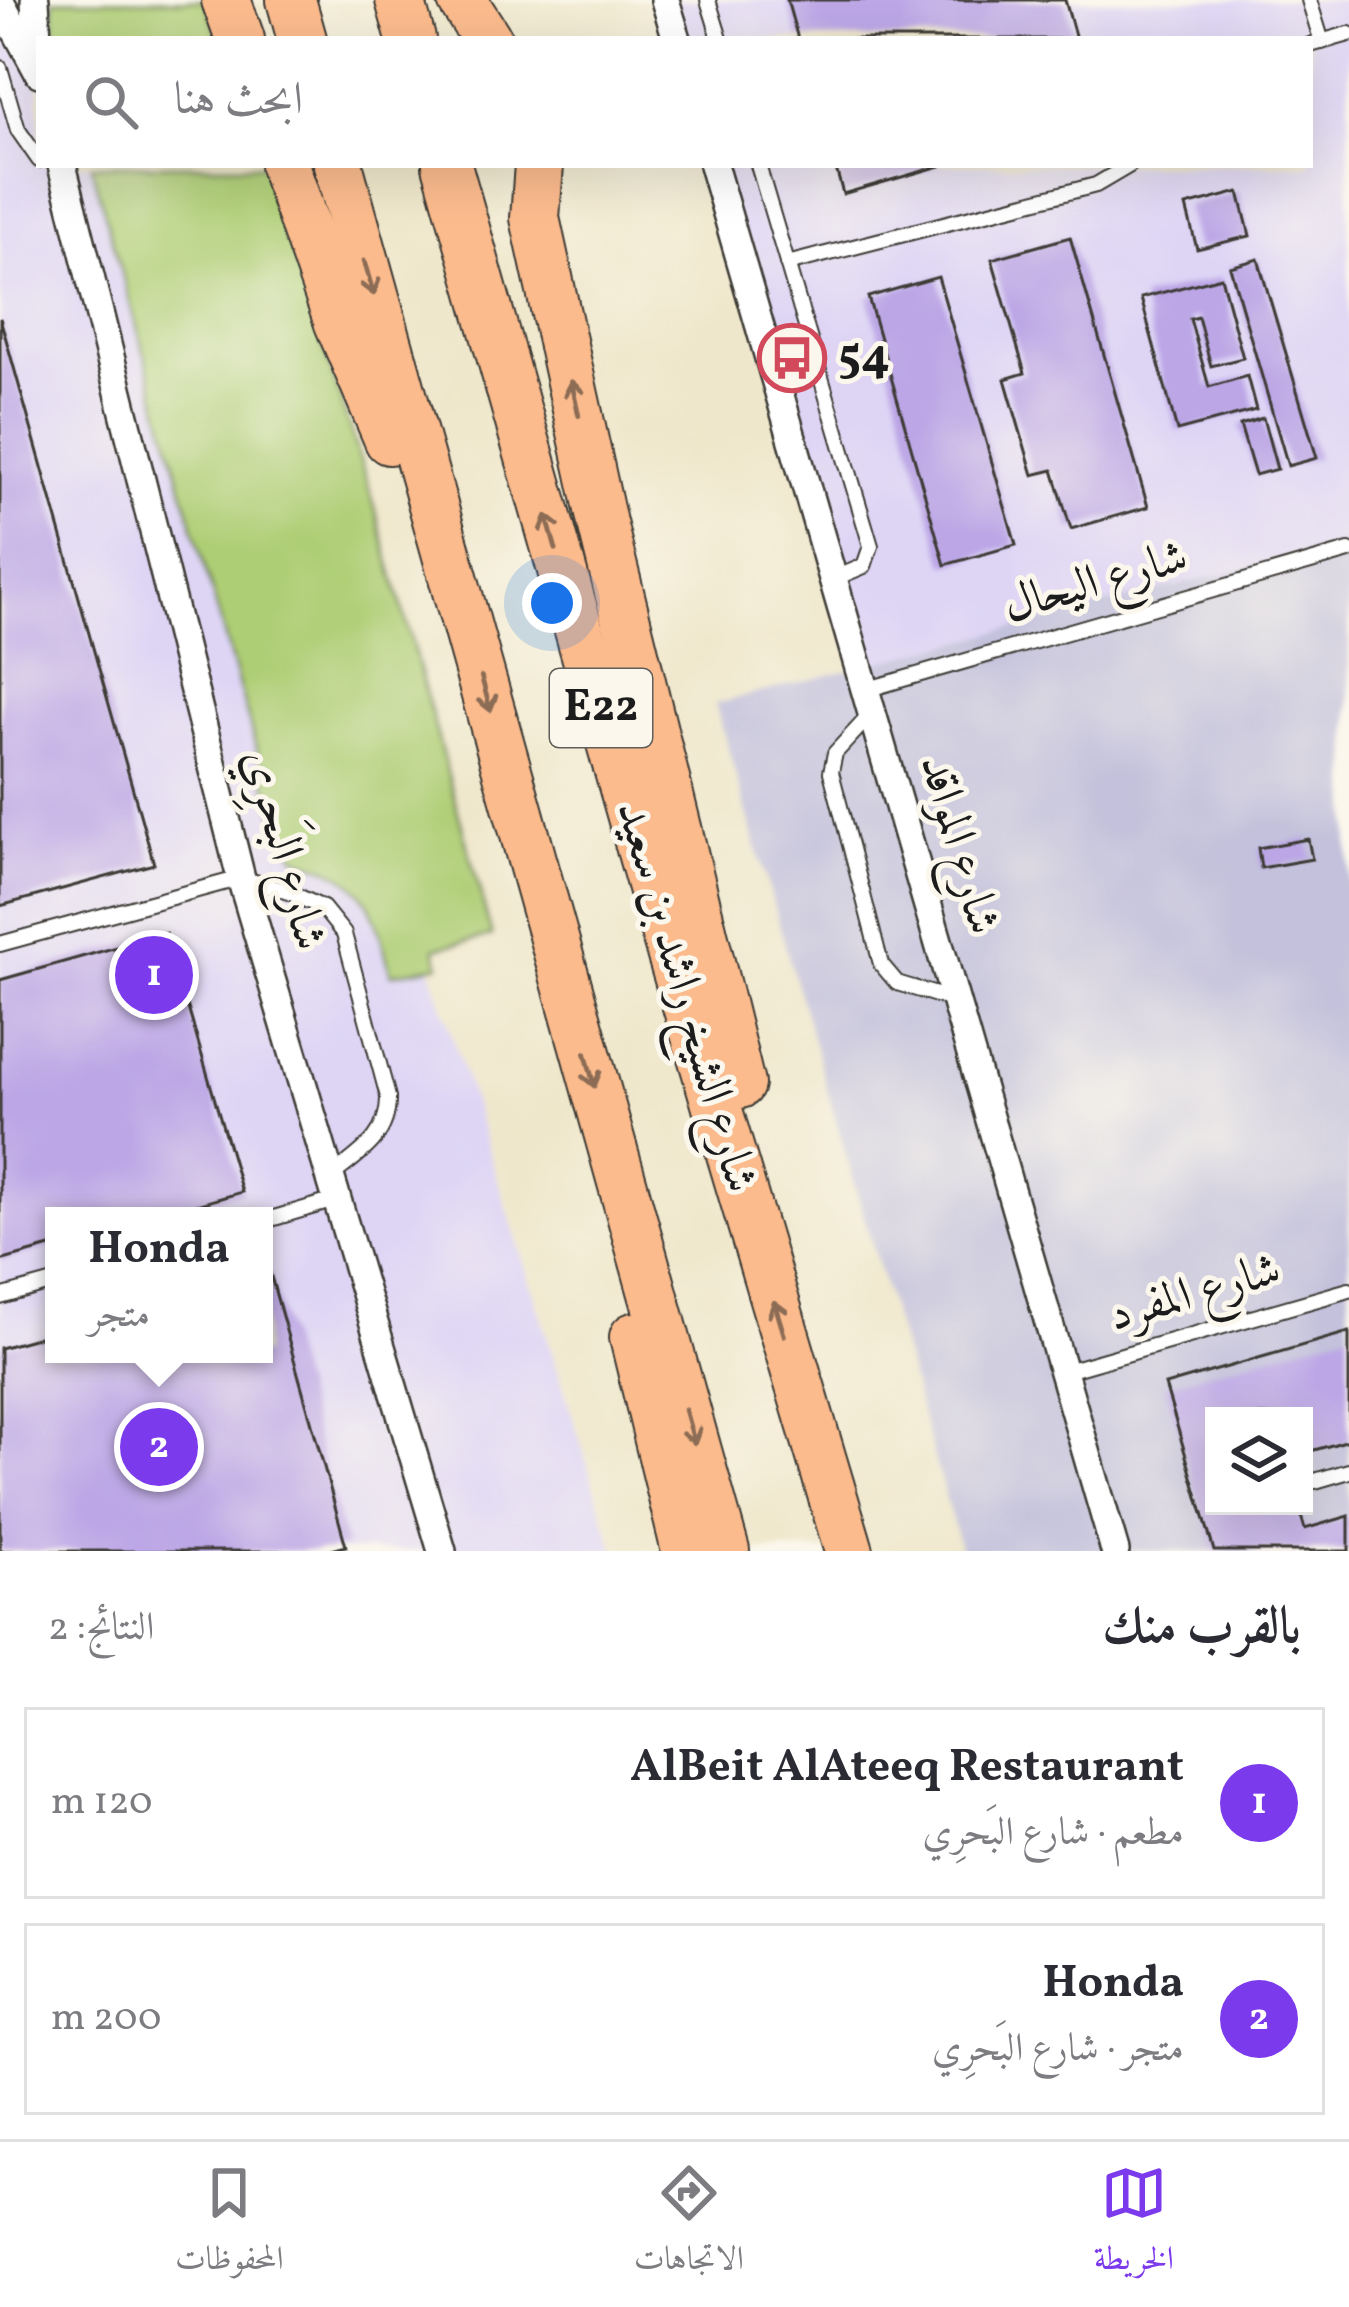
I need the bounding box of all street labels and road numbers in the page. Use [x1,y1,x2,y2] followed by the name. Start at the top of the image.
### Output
[996,525,1197,643] street label: شارع اليحال
[550,669,652,747] road number: E22
[221,741,346,959] street label: شارع البَحرِي
[898,747,1016,943] street label: شارع المواقد
[592,793,773,1202] street label: شارع الشيخ راشد بن سعيد
[1101,1237,1290,1352] street label: شارع المفرد

